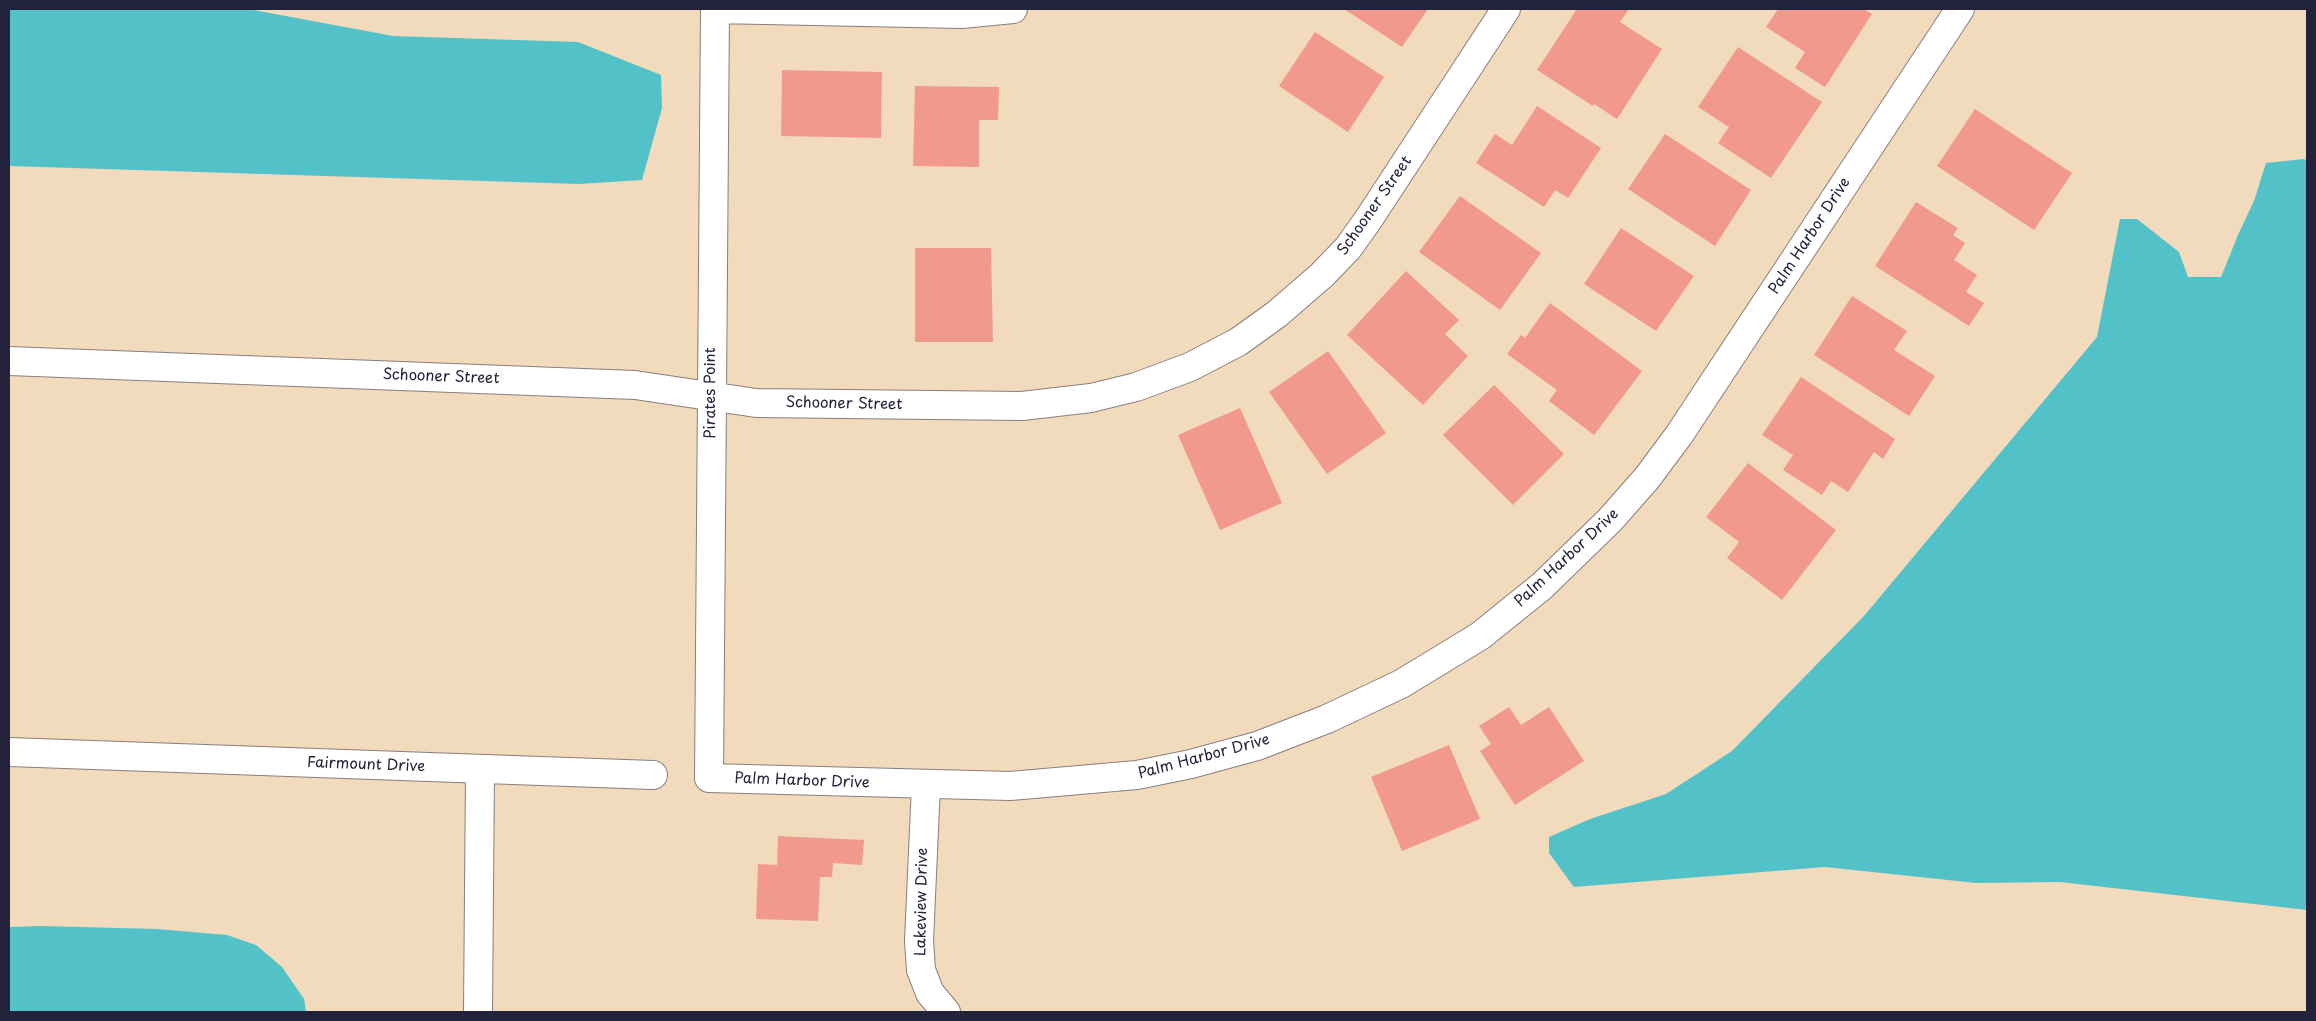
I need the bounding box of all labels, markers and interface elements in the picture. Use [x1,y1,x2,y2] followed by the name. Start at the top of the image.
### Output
[1334,153,1416,259] street label: Schooner Street
[1766,174,1854,298] street label: Palm Harbor Drive
[702,347,720,439] street label: Pirates Point
[382,366,500,388] street label: Schooner Street
[785,394,903,414] street label: Schooner Street
[1511,505,1623,611] street label: Palm Harbor Drive
[1136,731,1272,783] street label: Palm Harbor Drive
[307,754,425,776] street label: Fairmount Drive
[734,770,870,792] street label: Palm Harbor Drive
[912,848,932,956] street label: Lakeview Drive

